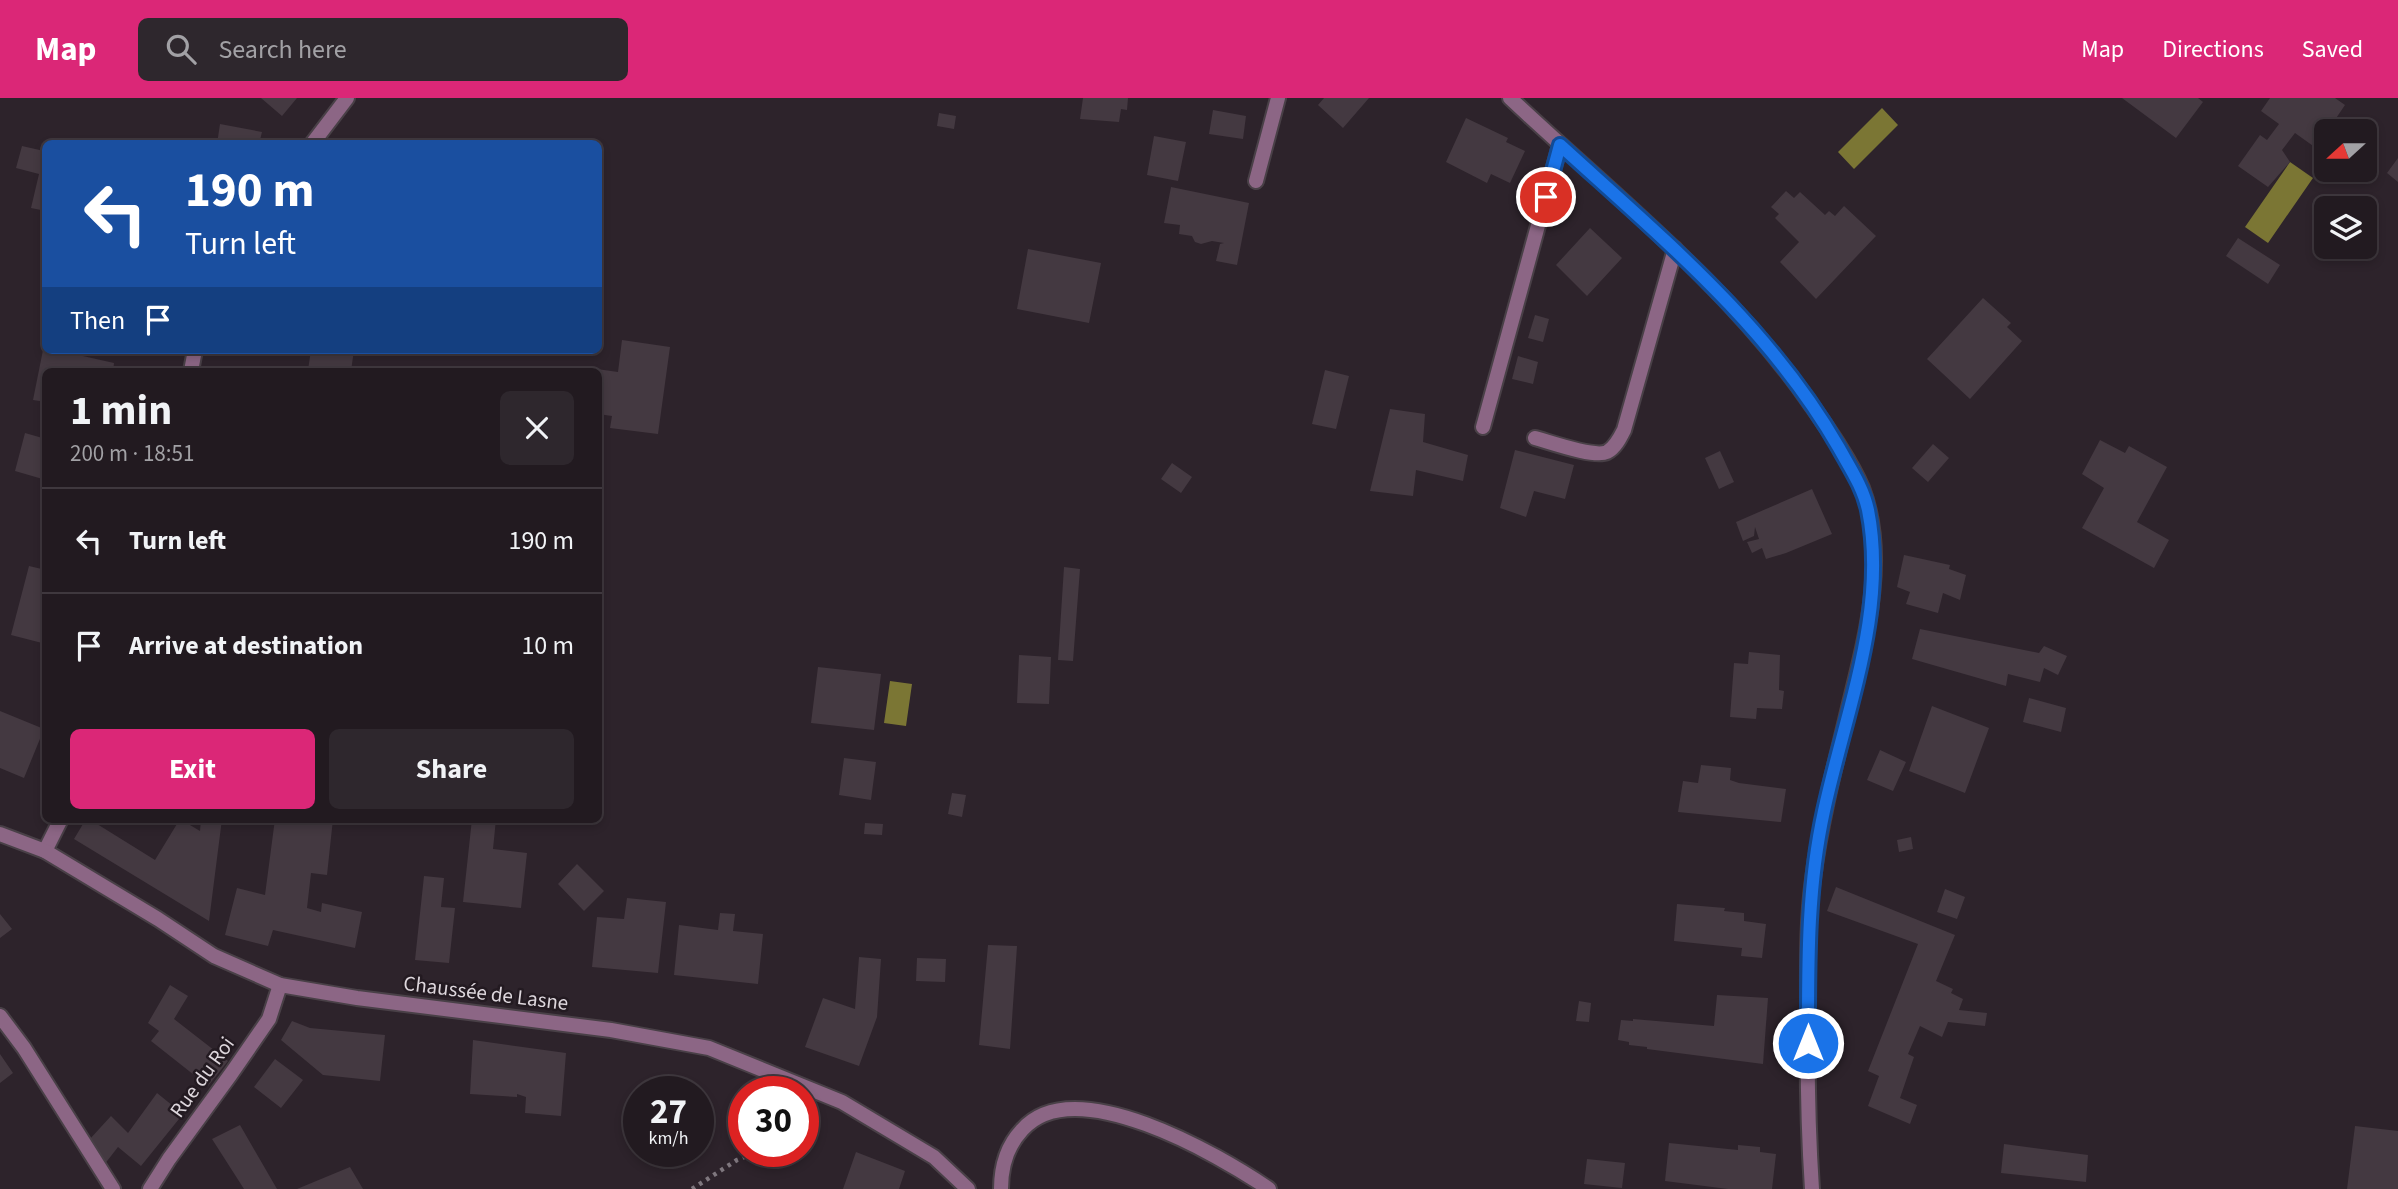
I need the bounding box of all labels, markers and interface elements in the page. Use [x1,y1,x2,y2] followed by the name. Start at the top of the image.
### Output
[138,18,628,81] search box
[35,26,96,73] text: Map
[162,30,200,68] icon: search
[218,31,347,68] text: Search here
[2081,32,2124,67] text: Map
[2162,32,2264,67] text: Directions
[2302,32,2363,67] text: Saved
[2314,119,2376,182] north arrow
[2314,119,2377,259] map controls
[185,156,314,226] text: 190 m
[1516,167,1576,227] pin
[70,168,161,259] icon: left
[1527,178,1565,216] icon: arrive
[2314,196,2377,259] button: layers
[185,221,296,267] text: Turn left
[139,301,177,339] icon: arrive
[70,302,125,339] text: Then
[70,381,172,441] text: 1 min
[500,391,574,465] button: close
[70,437,194,470] text: 200 m · 18:51
[70,522,108,560] icon: left
[129,522,226,559] text: Turn left
[508,522,574,559] text: 190 m
[70,627,108,665] icon: arrive
[129,627,363,664] text: Arrive at destination
[521,627,574,664] text: 10 m
[70,729,315,809] button: Exit
[329,729,574,809] button: Share
[402,968,570,1018] street label: Chaussée de Lasne
[1771,1006,1845,1080] position arrow
[162,1030,242,1124] street label: Rue du Roi
[728,1076,819,1167] speed limit sign: 30
[650,1087,687,1137] text: 27
[649,1126,688,1151] text: km/h

